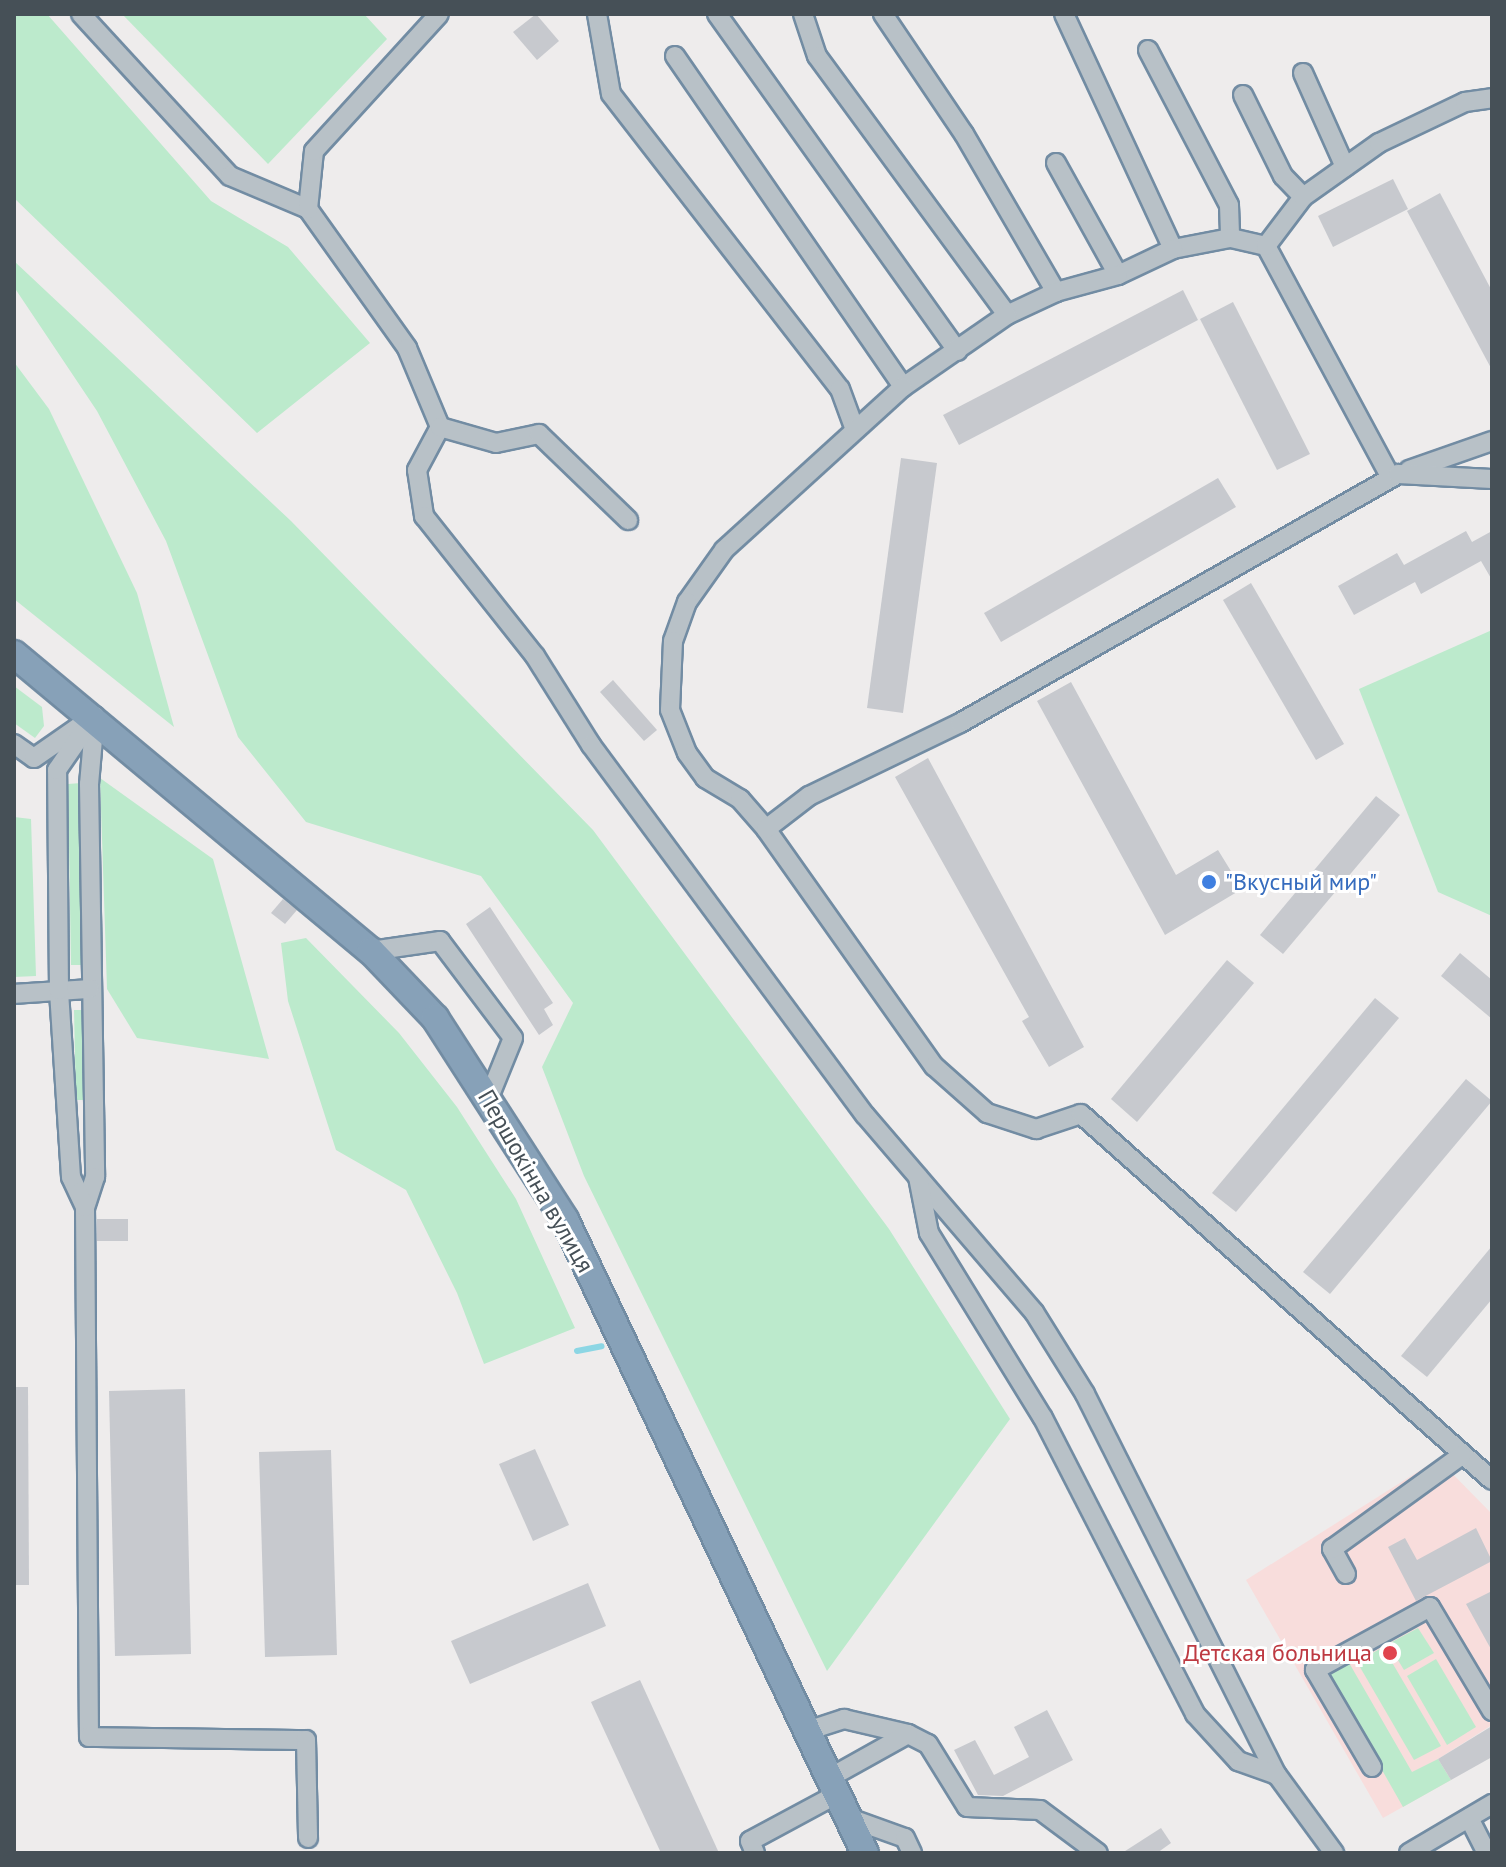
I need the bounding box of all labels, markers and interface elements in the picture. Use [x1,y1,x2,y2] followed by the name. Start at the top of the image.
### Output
[1225,868,1377,896] place label: "Вкусный мир"
[1200,873,1218,891] marker: "Вкусный мир"
[472,1085,600,1277] street label: Першокінна вулиця
[1183,1639,1372,1667] place label: Детская больница
[1379,1642,1401,1664] marker: Детская больница

